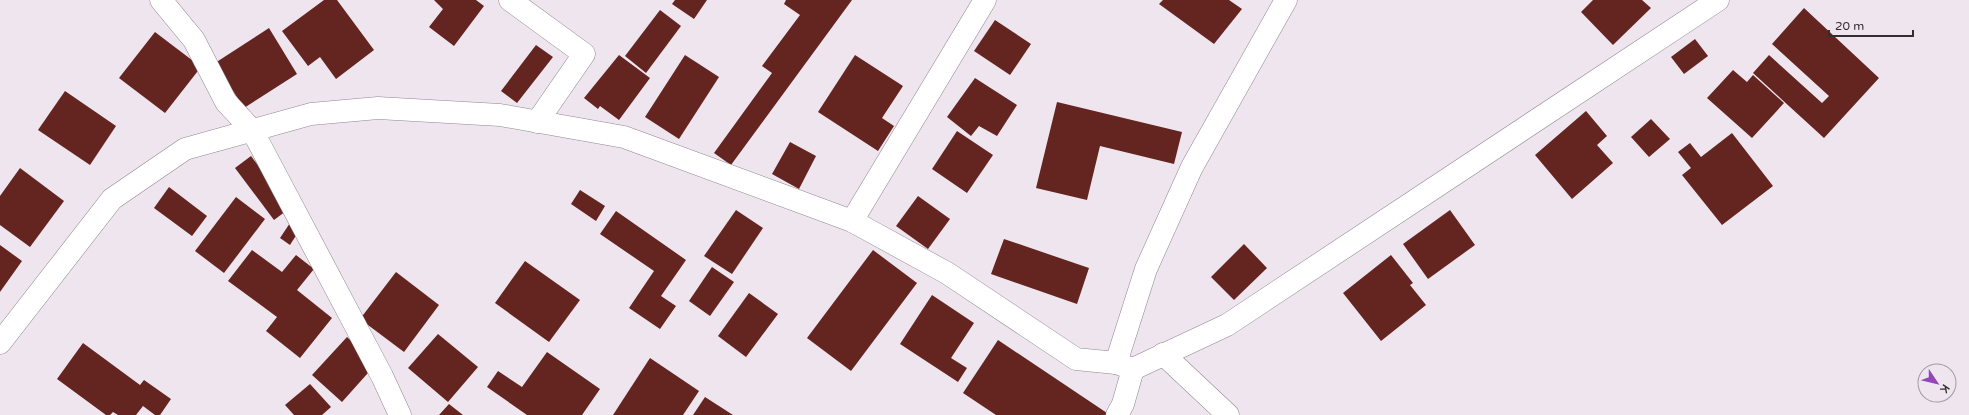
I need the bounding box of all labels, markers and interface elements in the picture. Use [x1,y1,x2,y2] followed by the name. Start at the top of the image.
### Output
[1829,12,1913,38] scale bar
[1835,19,1864,33] text: 20 m
[1917,363,1957,403] north arrow
[1937,382,1952,396] text: K

